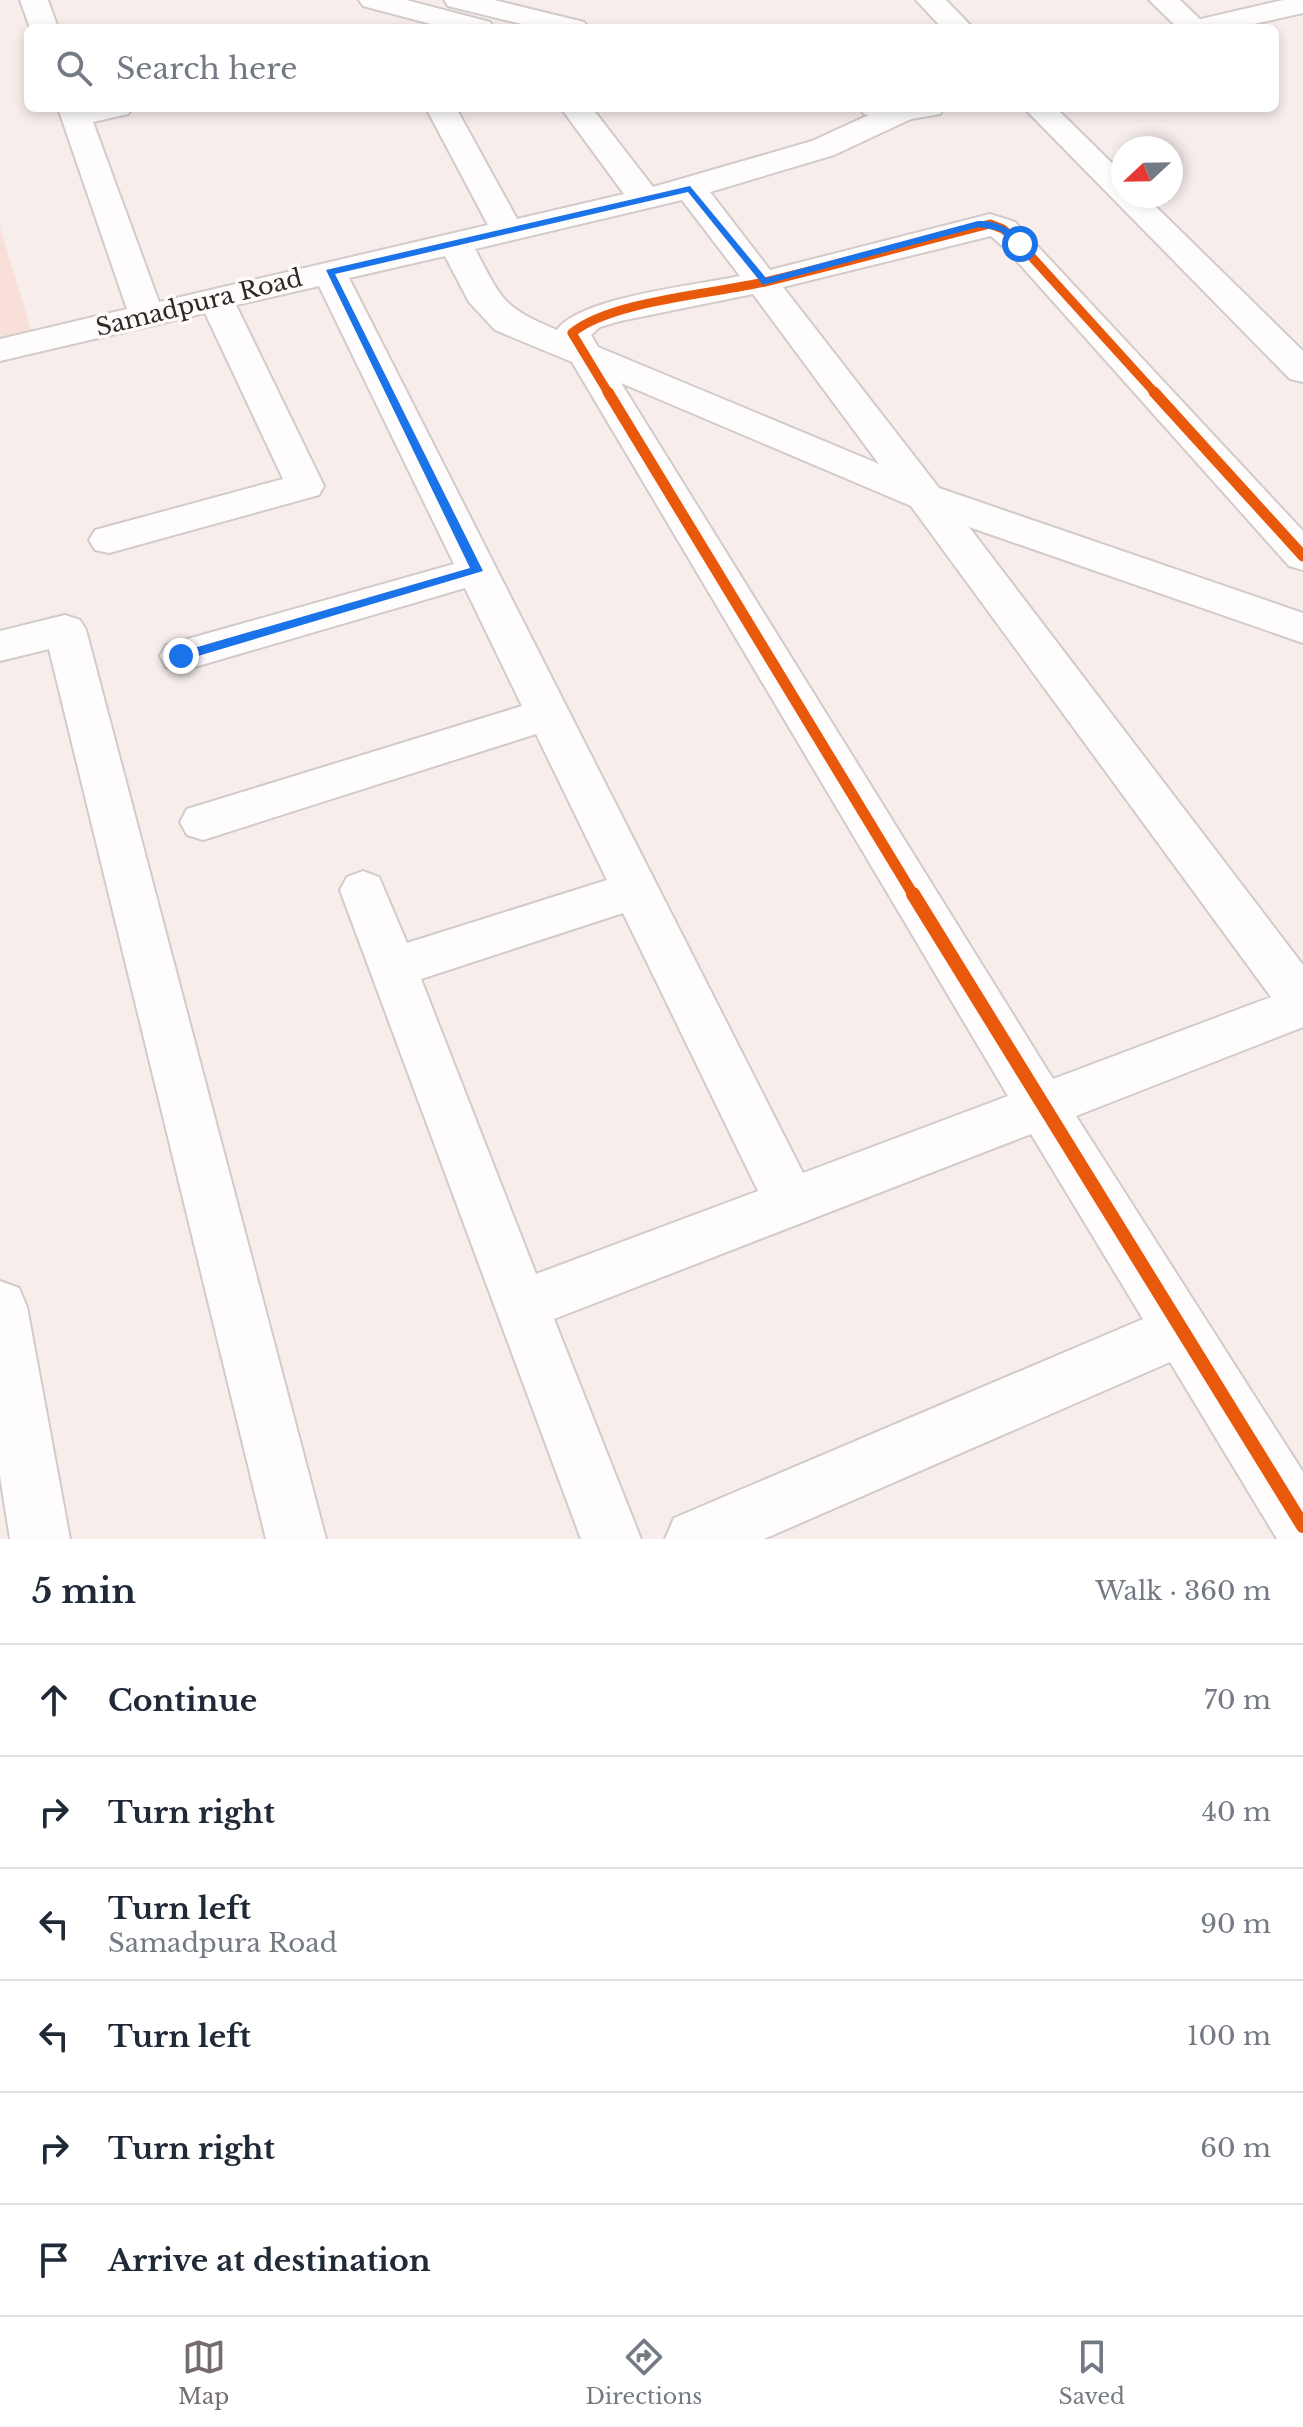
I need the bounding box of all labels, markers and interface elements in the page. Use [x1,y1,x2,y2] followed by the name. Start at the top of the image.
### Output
[24,24,1279,112] search box
[52,46,96,90] icon: search
[116,50,297,87] text: Search here
[1111,136,1183,208] north arrow
[1002,226,1038,262] route start
[93,263,305,342] street label: Samadpura Road
[163,638,199,674] route end
[32,1570,136,1612] text: 5 min
[1095,1575,1271,1607] text: Walk · 360 m
[32,1678,76,1722] icon: ahead
[108,1682,257,1719] text: Continue
[1204,1684,1271,1716] text: 70 m
[32,1790,76,1834] icon: right
[108,1794,275,1831] text: Turn right
[1202,1796,1271,1828] text: 40 m
[108,1890,251,1927] text: Turn left
[32,1902,76,1946] icon: left
[1200,1908,1271,1940] text: 90 m
[108,1927,337,1959] text: Samadpura Road
[32,2014,76,2058] icon: left
[108,2018,251,2055] text: Turn left
[1187,2020,1271,2052] text: 100 m
[32,2126,76,2170] icon: right
[108,2130,275,2167] text: Turn right
[1200,2132,1271,2164] text: 60 m
[32,2238,76,2282] icon: arrive
[108,2242,431,2279] text: Arrive at destination
[178,2335,229,2410] tab: Map
[585,2335,702,2410] tab: Directions
[1059,2335,1125,2410] tab: Saved

